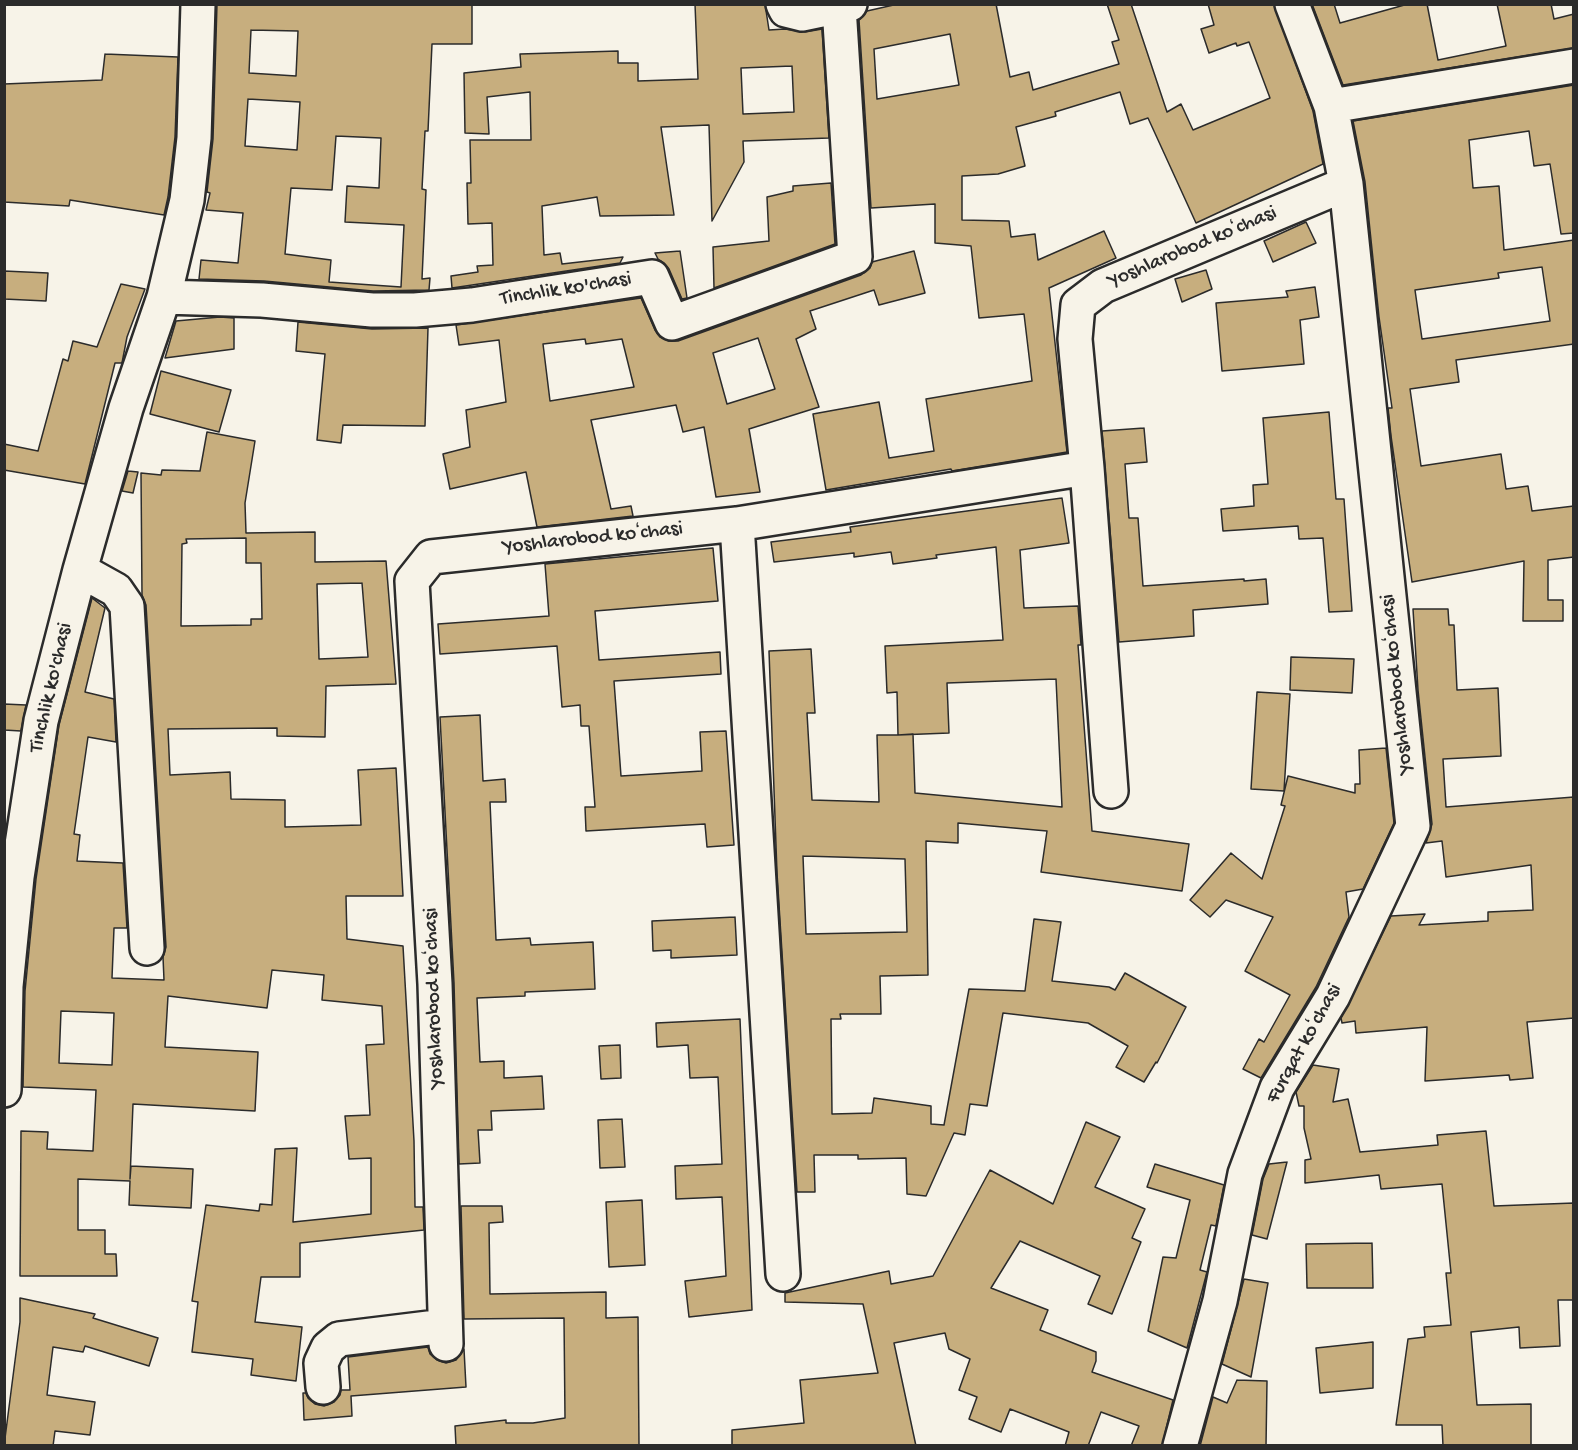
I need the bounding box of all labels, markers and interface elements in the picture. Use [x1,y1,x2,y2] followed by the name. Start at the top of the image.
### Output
[1105,201,1281,295] street label: Yoshlarobod koʻchasi
[499,267,633,313] street label: Tinchlik ko'chasi
[502,517,684,561] street label: Yoshlarobod koʻchasi
[1376,593,1420,775] street label: Yoshlarobod koʻchasi
[25,621,79,755] street label: Tinchlik ko'chasi
[419,907,451,1089] street label: Yoshlarobod koʻchasi
[1262,980,1348,1108] street label: Furqat koʻchasi

